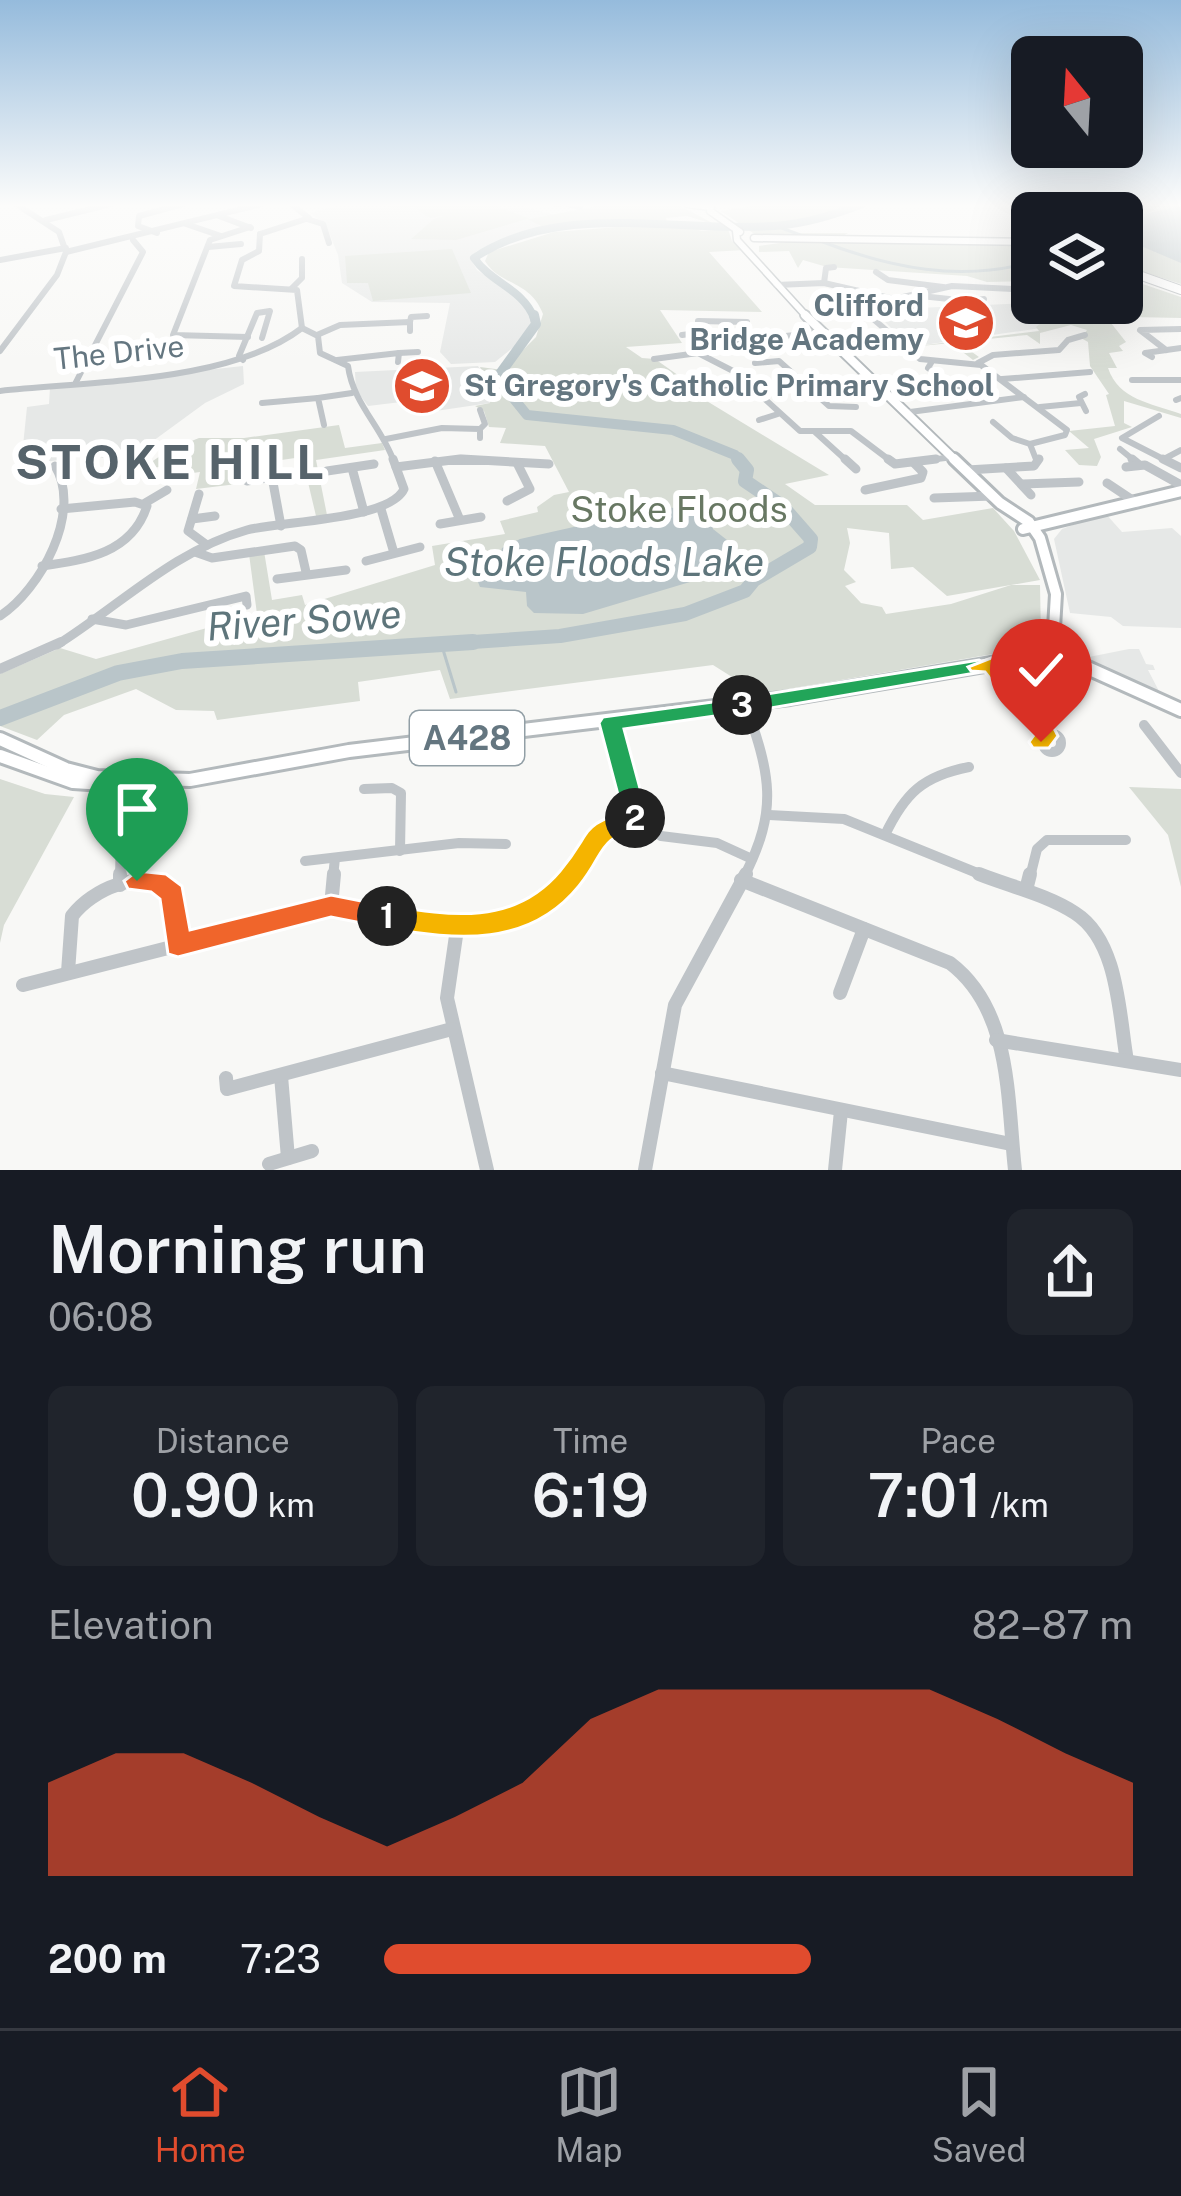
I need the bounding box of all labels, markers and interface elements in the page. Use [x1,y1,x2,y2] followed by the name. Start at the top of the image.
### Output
[1011,36,1143,168] north arrow
[1011,36,1143,324] map controls
[1011,192,1143,324] button: layers
[689,287,924,357] place label: Clifford Bridge Academy
[935,292,997,354] school or university icon: Clifford Bridge Academy
[52,327,186,377] street label: The Drive
[391,355,453,417] school or university icon: St Gregory's Catholic Primary School
[464,367,994,403] place label: St Gregory's Catholic Primary School
[15,433,327,490] district label: STOKE HILL
[570,488,788,530] park label: Stoke Floods
[444,539,764,585] water label: Stoke Floods Lake
[205,590,403,650] water label: River Sowe
[990,619,1092,742] pin
[1008,637,1074,703] icon: check
[712,675,772,735] pin: 3
[731,686,753,724] text: 3
[410,711,524,765] road number: A428
[86,758,188,881] pin
[104,776,170,842] icon: arrive
[605,788,665,848] pin: 2
[625,799,645,837] text: 2
[357,886,417,946] pin: 1
[380,897,394,935] text: 1
[1007,1209,1133,1335] button: share
[48,1210,427,1288] text: Morning run
[48,1294,154,1340] text: 06:08
[156,1422,290,1460] text: Distance
[553,1422,628,1460] text: Time
[920,1422,996,1460] text: Pace
[131,1460,260,1531] text: 0.90
[532,1460,649,1531] text: 6:19
[867,1460,982,1531] text: 7:01
[260,1486,315,1524] text: km
[982,1486,1049,1524] text: /km
[48,1602,214,1648] text: Elevation
[972,1602,1133,1648] text: 82–87 m
[48,1936,167,1982] text: 200 m
[240,1936,321,1982] text: 7:23
[155,2059,246,2169] tab: Home
[555,2059,622,2169] tab: Map
[932,2059,1026,2169] tab: Saved

